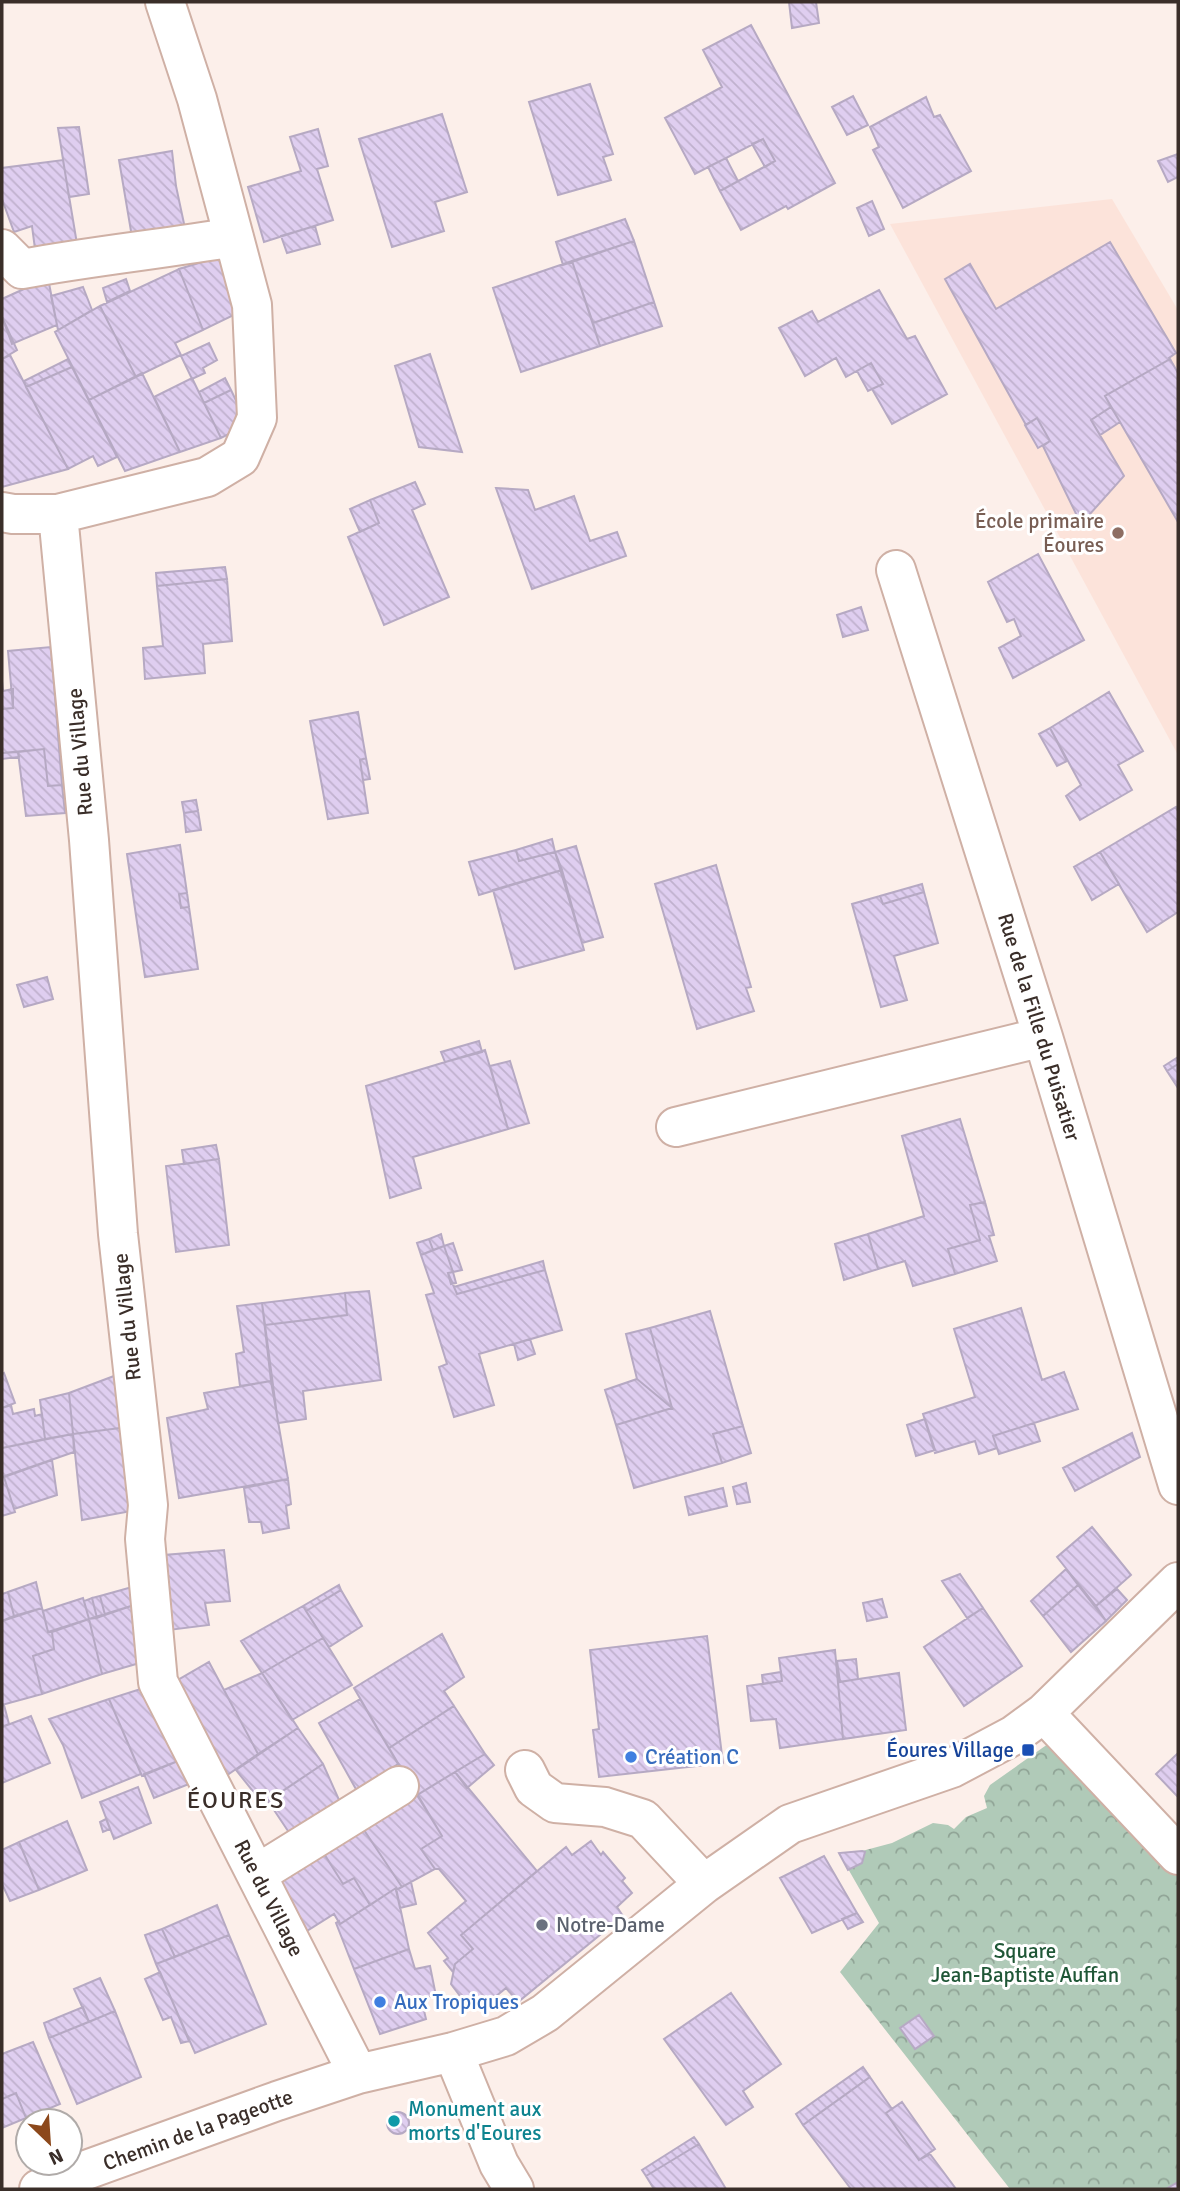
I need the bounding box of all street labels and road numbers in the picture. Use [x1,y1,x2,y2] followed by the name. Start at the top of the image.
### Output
[61,687,99,817] street label: Rue du Village
[992,910,1086,1144] street label: Rue de la Fille du Puisatier
[107,1252,147,1382] street label: Rue du Village
[228,1835,310,1961] street label: Rue du Village
[99,2084,297,2176] street label: Chemin de la Pageotte

